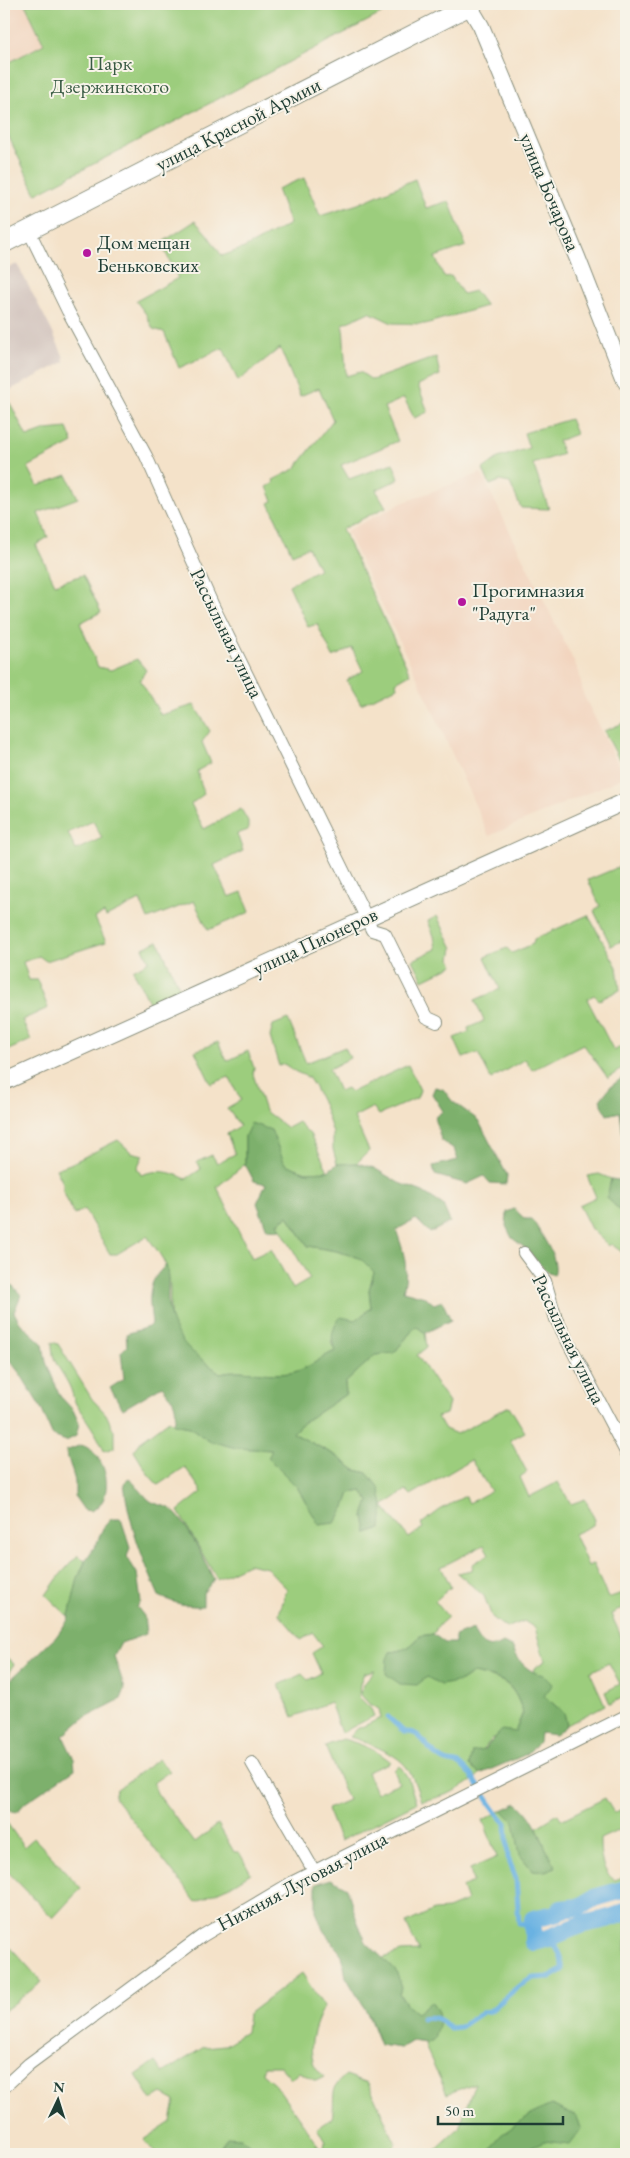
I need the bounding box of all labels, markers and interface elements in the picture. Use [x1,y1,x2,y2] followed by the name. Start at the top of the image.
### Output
[51,50,169,99] park label: Парк Дзержинского
[151,71,325,177] street label: улица Красной Армии
[513,129,587,255] street label: улица Бочарова
[97,229,199,278] place label: Дом мещан Беньковских
[81,247,93,259] marker: Дом мещан Беньковских
[184,564,270,702] street label: Рассыльная улица
[472,577,584,626] place label: Прогимназия "Радуга"
[456,596,468,608] marker: Прогимназия "Радуга"
[248,901,382,981] street label: улица Пионеров
[526,1270,612,1408] street label: Рассыльная улица
[212,1825,392,1937] street label: Нижняя Луговая улица
[32,2076,82,2126] north arrow
[53,2078,66,2096] text: N
[438,2093,562,2125] scale bar
[445,2101,474,2120] text: 50 m

